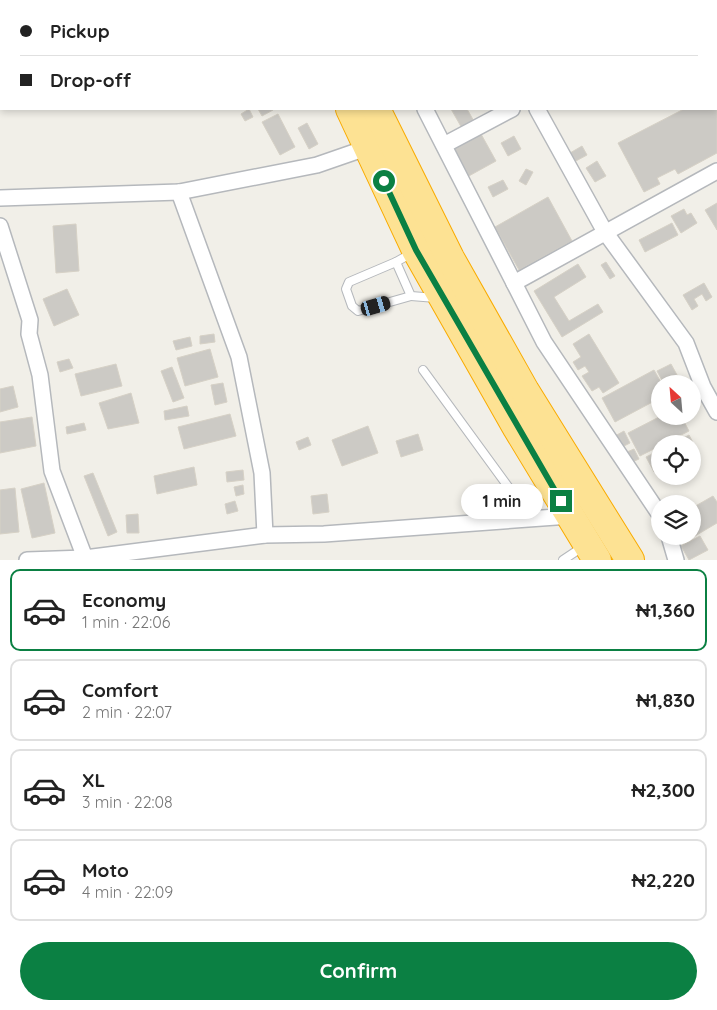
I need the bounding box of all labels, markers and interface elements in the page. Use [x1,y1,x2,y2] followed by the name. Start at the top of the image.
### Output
[50,19,110,43] text: Pickup
[50,68,131,92] text: Drop-off
[373,170,395,192] route start
[359,295,392,317] car
[651,375,701,425] north arrow
[651,375,701,545] map controls
[651,435,701,485] button: locate
[461,484,544,518] callout: 1 min
[550,490,572,512] route end
[483,491,521,511] text: 1 min
[651,495,701,545] button: layers
[22,588,67,633] icon: car
[82,588,166,612] text: Economy
[636,598,695,622] text: ₦1,360
[82,612,170,632] text: 1 min · 22:06
[22,678,67,723] icon: car
[82,678,159,702] text: Comfort
[636,688,695,712] text: ₦1,830
[82,702,172,722] text: 2 min · 22:07
[22,768,67,813] icon: car
[82,768,105,792] text: XL
[631,778,695,802] text: ₦2,300
[82,792,173,812] text: 3 min · 22:08
[22,858,67,903] icon: car
[82,858,129,882] text: Moto
[632,868,695,892] text: ₦2,220
[82,882,173,902] text: 4 min · 22:09
[20,942,697,1000] button: Confirm

